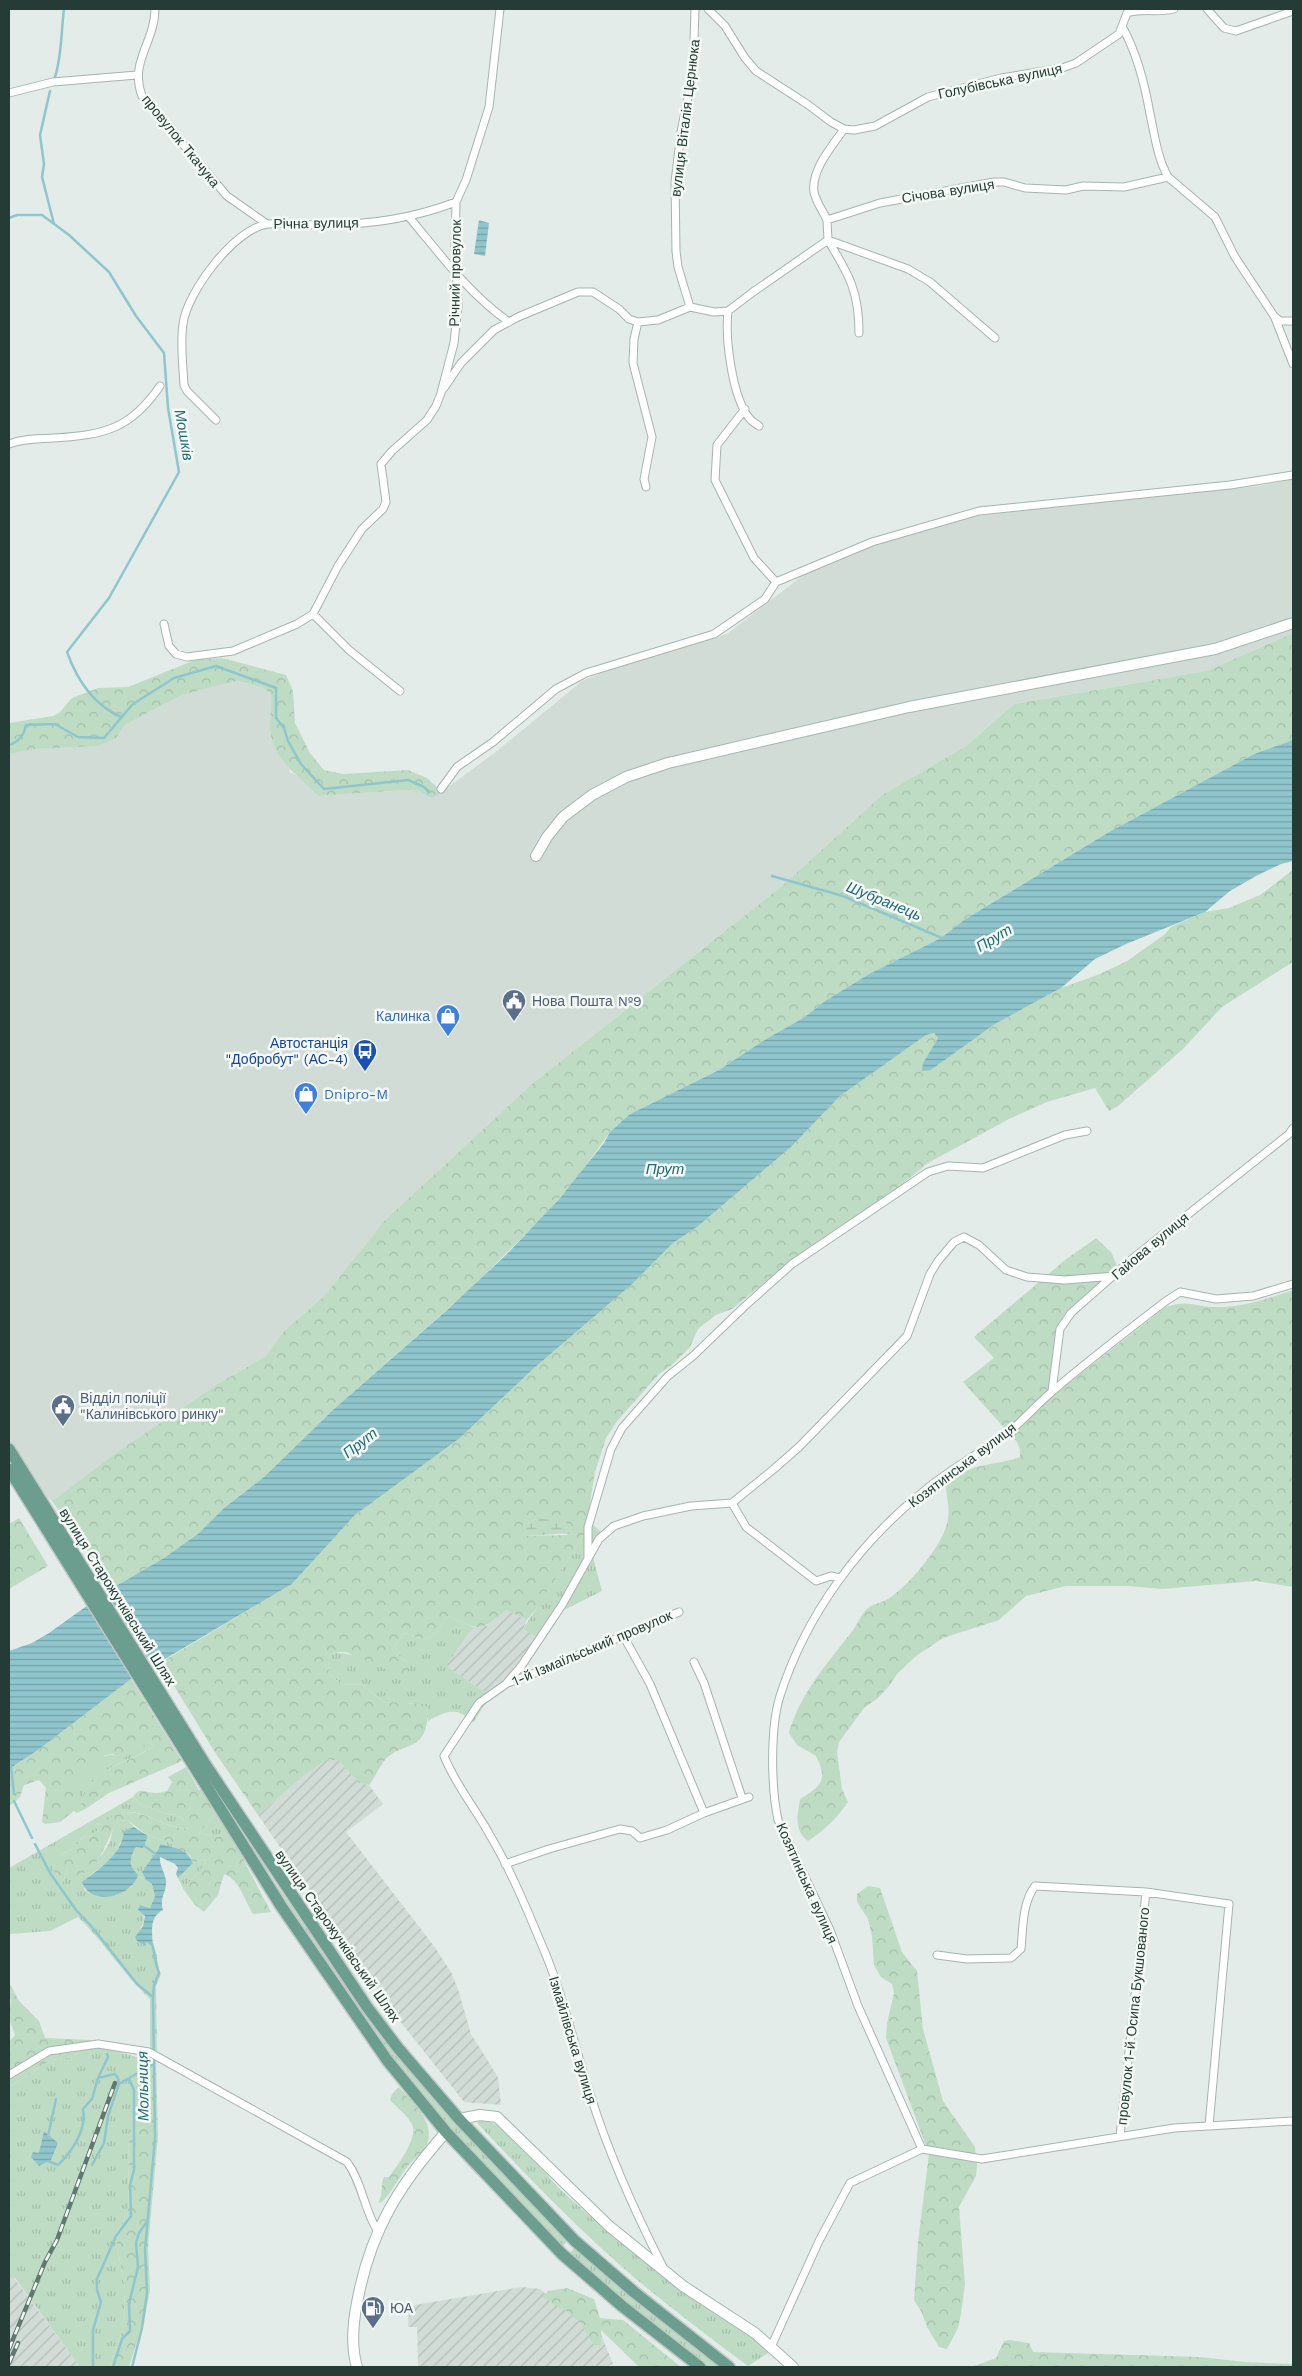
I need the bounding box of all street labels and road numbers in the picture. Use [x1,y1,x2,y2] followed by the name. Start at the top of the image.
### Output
[667,38,703,198] street label: вулиця Віталія Цернюка
[936,60,1064,102] street label: Голубівська вулиця
[139,92,223,191] street label: провулок Ткачука
[901,176,995,206] street label: Січова вулиця
[273,214,359,232] street label: Річна вулиця
[446,218,464,327] street label: Річний провулок
[1108,1209,1192,1283] street label: Гайова вулиця
[905,1419,1019,1511] street label: Козятинська вулиця
[57,1505,179,1689] street label: вулиця Старожучківський Шлях
[510,1607,675,1689] street label: 1-й Ізмаїльський провулок
[773,1820,841,1946] street label: Козятинська вулиця
[272,1847,404,2025] street label: вулиця Старожучківський Шлях
[1114,1906,1152,2126] street label: провулок 1-й Осипа Букшованого
[546,1974,600,2106] street label: Ізмайлівська вулиця

